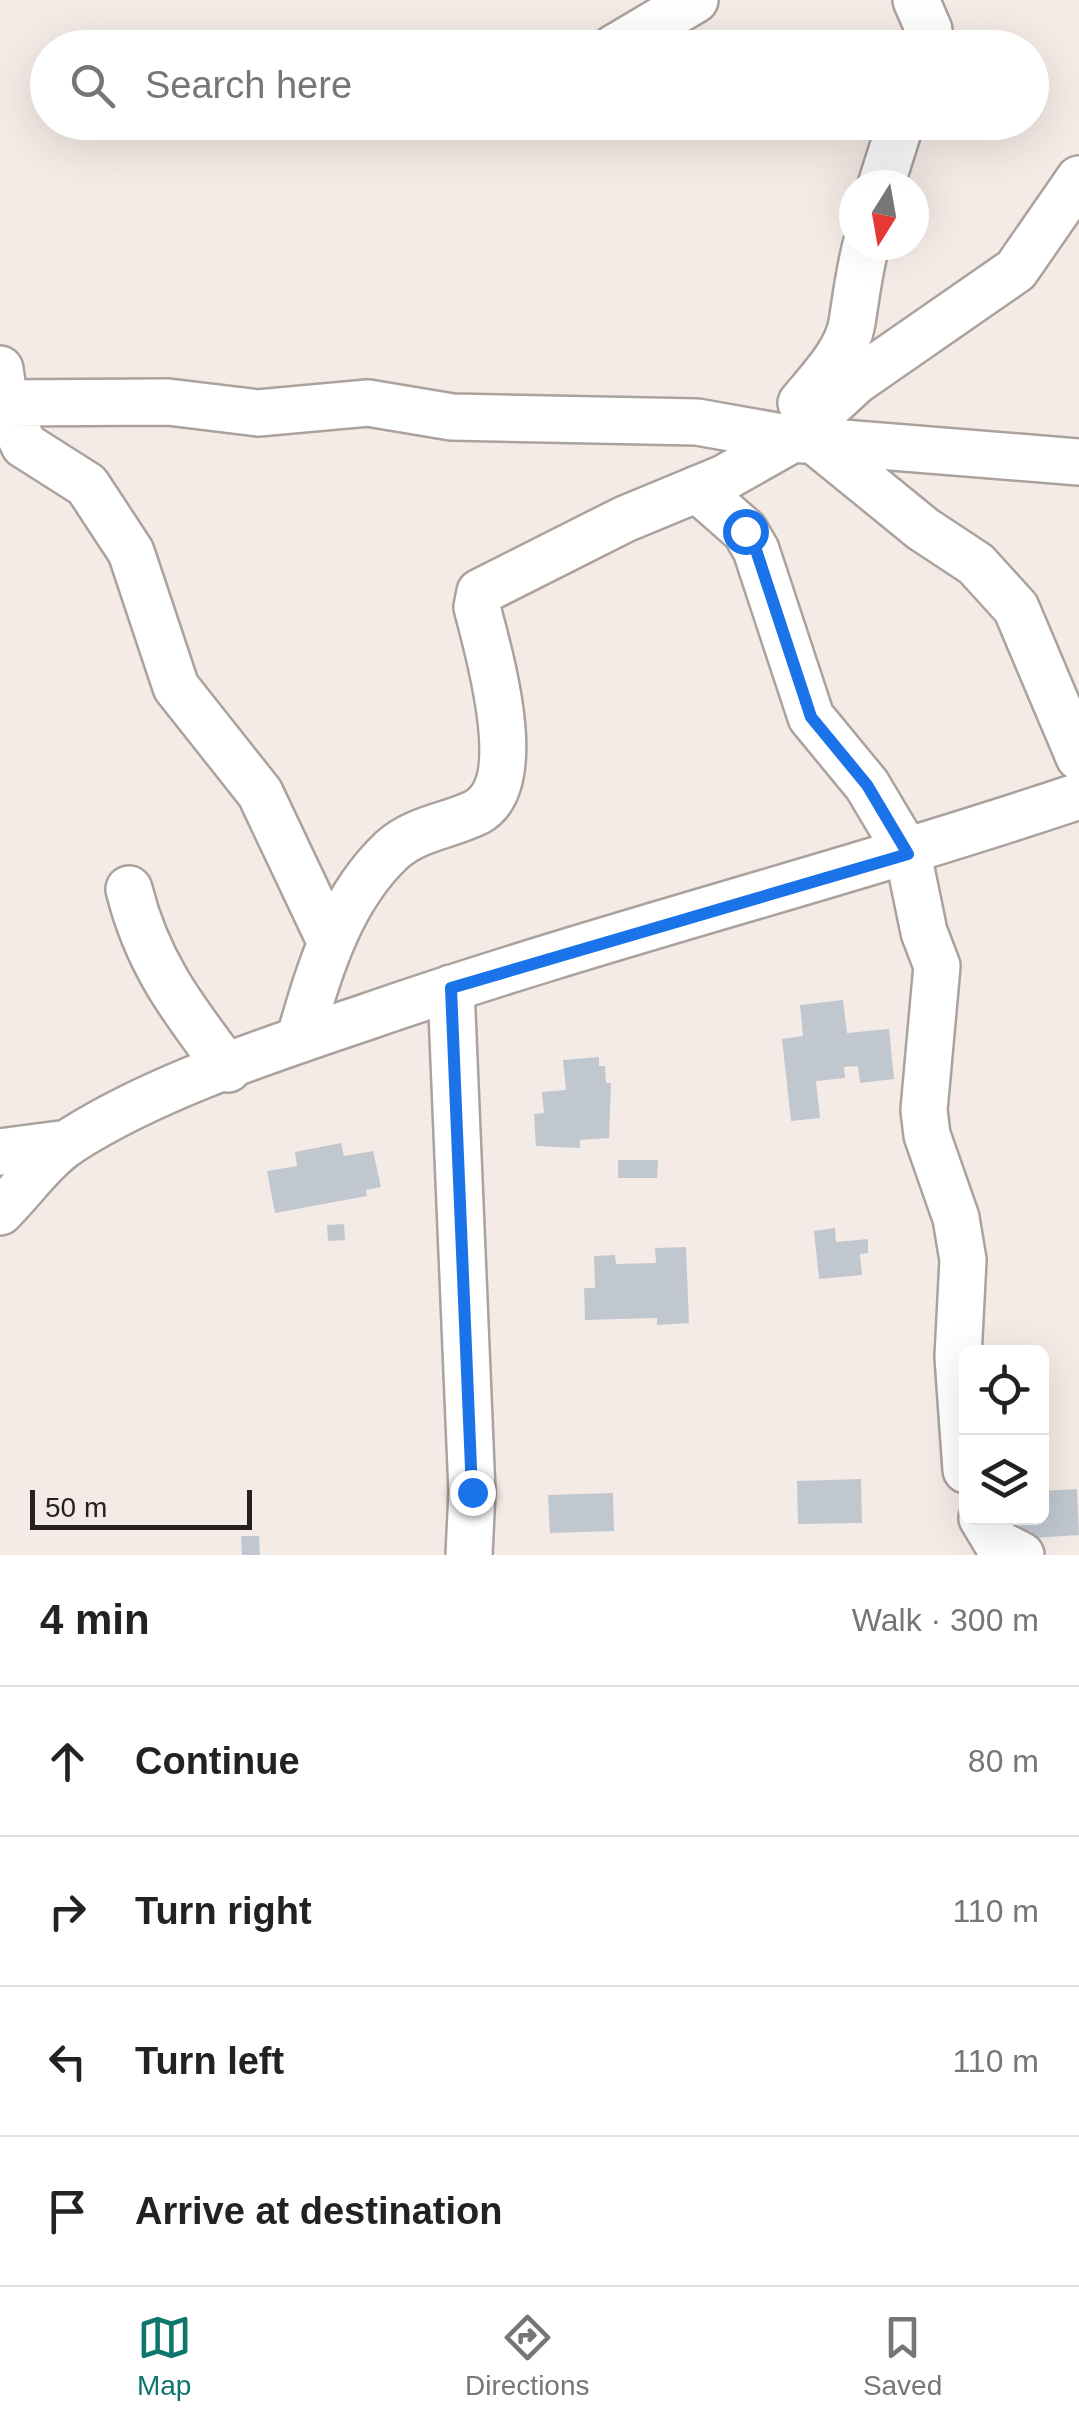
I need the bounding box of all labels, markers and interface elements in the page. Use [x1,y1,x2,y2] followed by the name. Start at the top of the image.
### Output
[30,30,1049,140] search box
[65,58,120,113] icon: search
[145,64,352,106] text: Search here
[839,170,929,260] north arrow
[723,509,769,555] route start
[959,1345,1049,1525] map controls
[959,1345,1049,1435] button: locate
[959,1435,1049,1525] button: layers
[450,1470,496,1516] route end
[30,1485,252,1530] scale bar
[45,1492,107,1523] text: 50 m
[40,1596,150,1643] text: 4 min
[852,1602,1039,1638] text: Walk · 300 m
[40,1734,95,1789] icon: ahead
[135,1740,300,1782] text: Continue
[968,1743,1039,1779] text: 80 m
[40,1884,95,1939] icon: right
[135,1890,312,1932] text: Turn right
[952,1893,1039,1929] text: 110 m
[40,2034,95,2089] icon: left
[135,2040,284,2082] text: Turn left
[952,2043,1039,2079] text: 110 m
[40,2184,95,2239] icon: arrive
[135,2190,502,2232] text: Arrive at destination
[137,2310,192,2402] tab: Map
[465,2310,590,2402] tab: Directions
[863,2310,942,2402] tab: Saved

